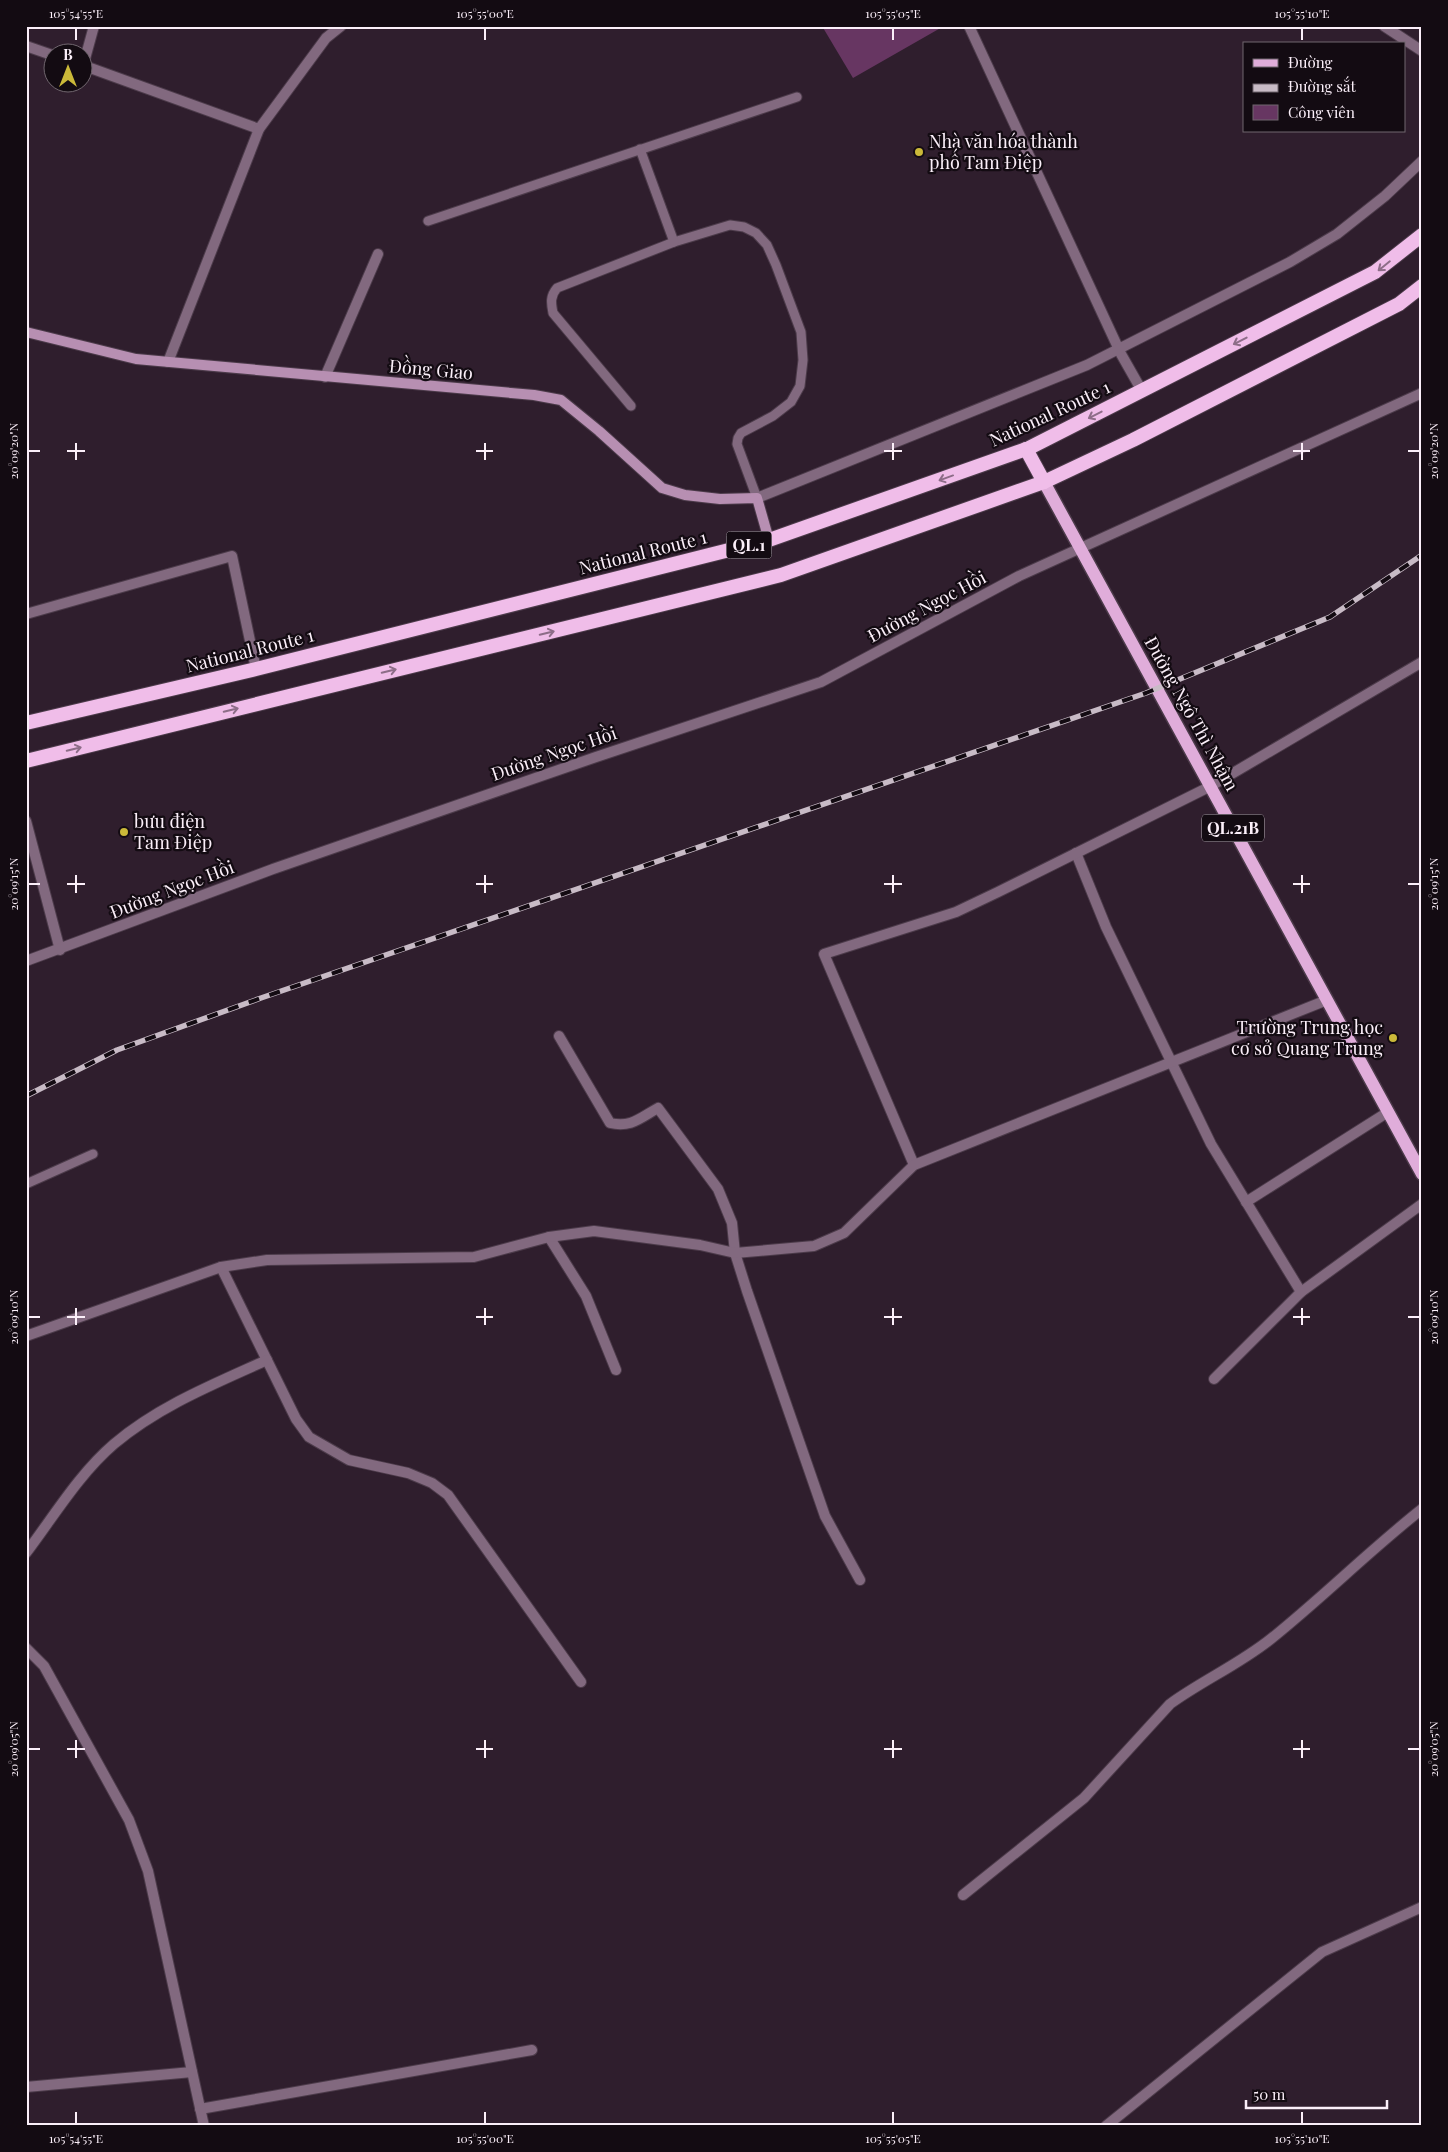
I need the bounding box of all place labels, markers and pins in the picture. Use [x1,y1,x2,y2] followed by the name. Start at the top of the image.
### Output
[929,129,1078,174] place label: Nhà văn hóa thành phố Tam Điệp
[913,146,925,158] marker: Nhà văn hóa thành phố Tam Điệp
[134,809,212,854] place label: bưu điện Tam Điệp
[118,826,130,838] marker: bưu điện Tam Điệp
[1231,1015,1383,1060] place label: Trường Trung học cơ sở Quang Trung
[1387,1032,1399,1044] marker: Trường Trung học cơ sở Quang Trung

